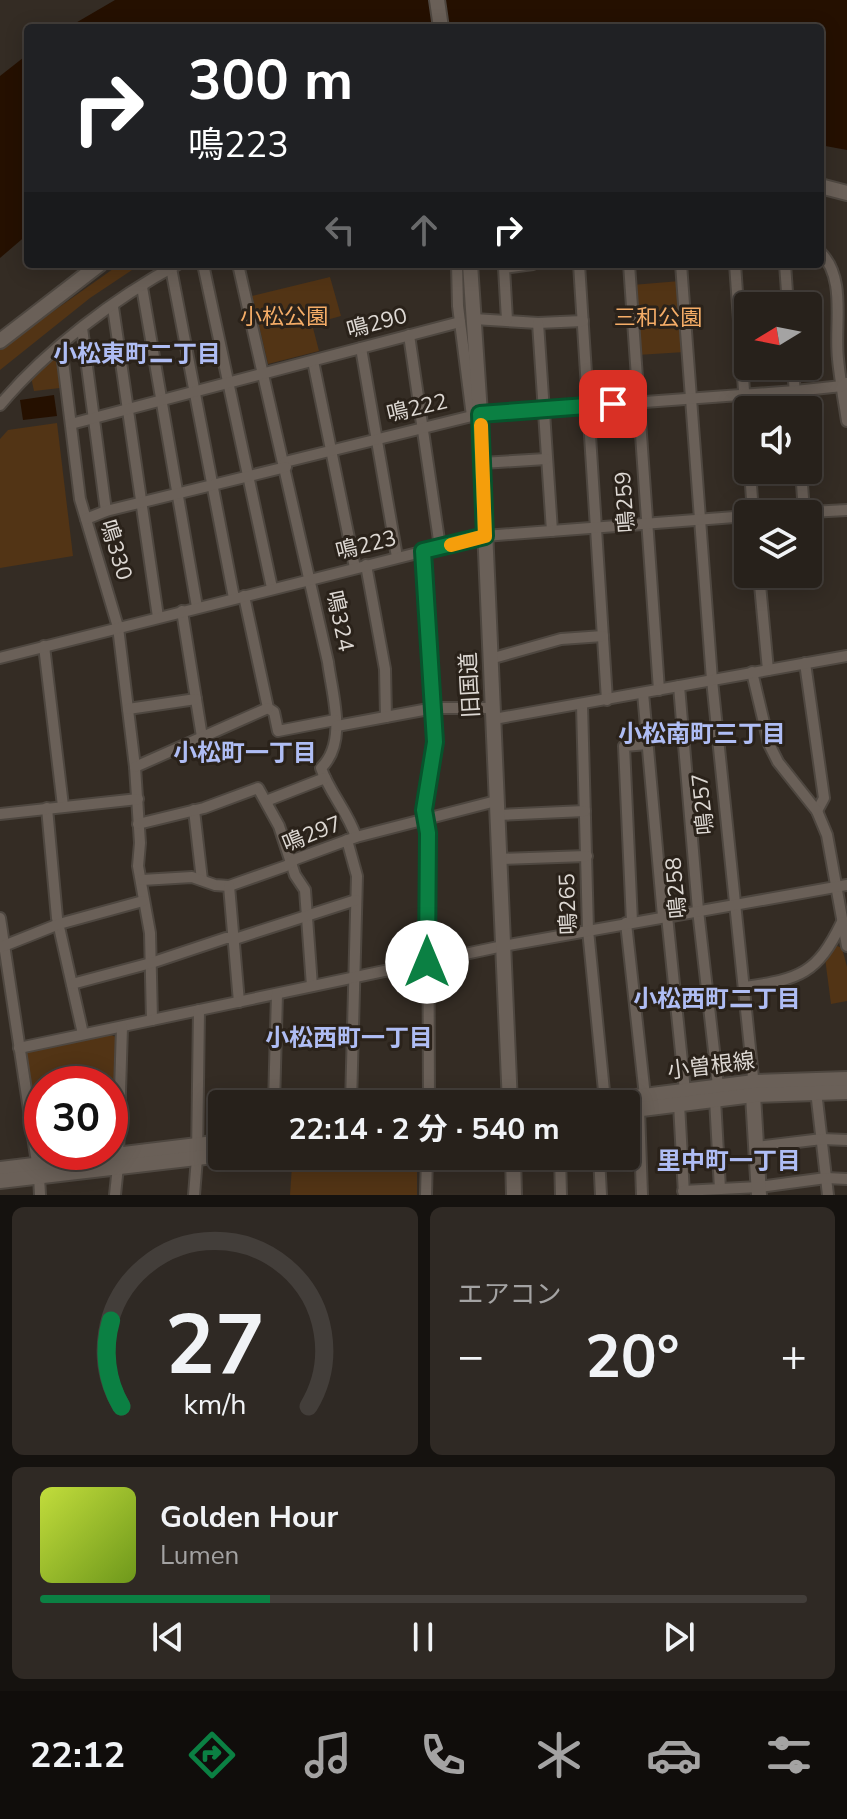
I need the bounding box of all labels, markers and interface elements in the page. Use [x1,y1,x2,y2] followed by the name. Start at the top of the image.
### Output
[188,42,353,119] text: 300 m
[56,56,160,160] icon: right
[188,121,289,170] text: 鳴223
[318,208,362,252] icon: left
[402,208,446,252] icon: ahead
[486,208,530,252] icon: right
[734,292,822,380] north arrow
[734,292,822,588] map controls
[343,301,411,345] street label: 鳴290
[240,302,328,332] park label: 小松公園
[614,303,702,333] park label: 三和公園
[53,338,221,370] district label: 小松東町二丁目
[579,370,647,438] pin
[591,382,635,426] icon: arrive
[384,386,450,430] street label: 鳴222
[734,396,822,484] button: sound
[608,470,642,534] street label: 鳴259
[734,500,822,588] button: layers
[93,516,139,584] street label: 鳴330
[332,523,400,567] street label: 鳴223
[319,588,361,654] street label: 鳴324
[453,651,487,719] street label: 旧国道
[618,718,786,750] district label: 小松南町三丁目
[173,737,317,769] district label: 小松町一丁目
[685,772,721,836] street label: 鳴257
[278,809,346,859] street label: 鳴297
[658,856,694,920] street label: 鳴258
[552,873,584,935] street label: 鳴265
[385,920,469,1004] position arrow
[633,983,801,1015] district label: 小松西町二丁目
[265,1022,433,1054] district label: 小松西町一丁目
[665,1046,757,1086] street label: 小曽根線
[24,1066,128,1170] speed limit sign: 30
[288,1109,560,1150] text: 22:14 · 2 分 · 540 m
[657,1145,801,1177] district label: 里中町一丁目
[458,1277,562,1312] text: エアコン
[165,1289,265,1402] text: 27
[585,1316,680,1398] text: 20°
[458,1327,484,1387] text: −
[781,1327,807,1387] text: +
[183,1385,246,1424] text: km/h
[160,1497,338,1538] text: Golden Hour
[160,1538,239,1573] text: Lumen
[146,1615,190,1659] icon: previous
[401,1615,445,1659] icon: pause
[657,1615,701,1659] icon: next
[184,1727,240,1783] icon: directions
[300,1727,356,1783] icon: music
[415,1727,471,1783] icon: phone
[531,1727,587,1783] icon: climate
[646,1727,702,1783] icon: car
[761,1727,817,1783] icon: filters
[30,1731,125,1780] text: 22:12

